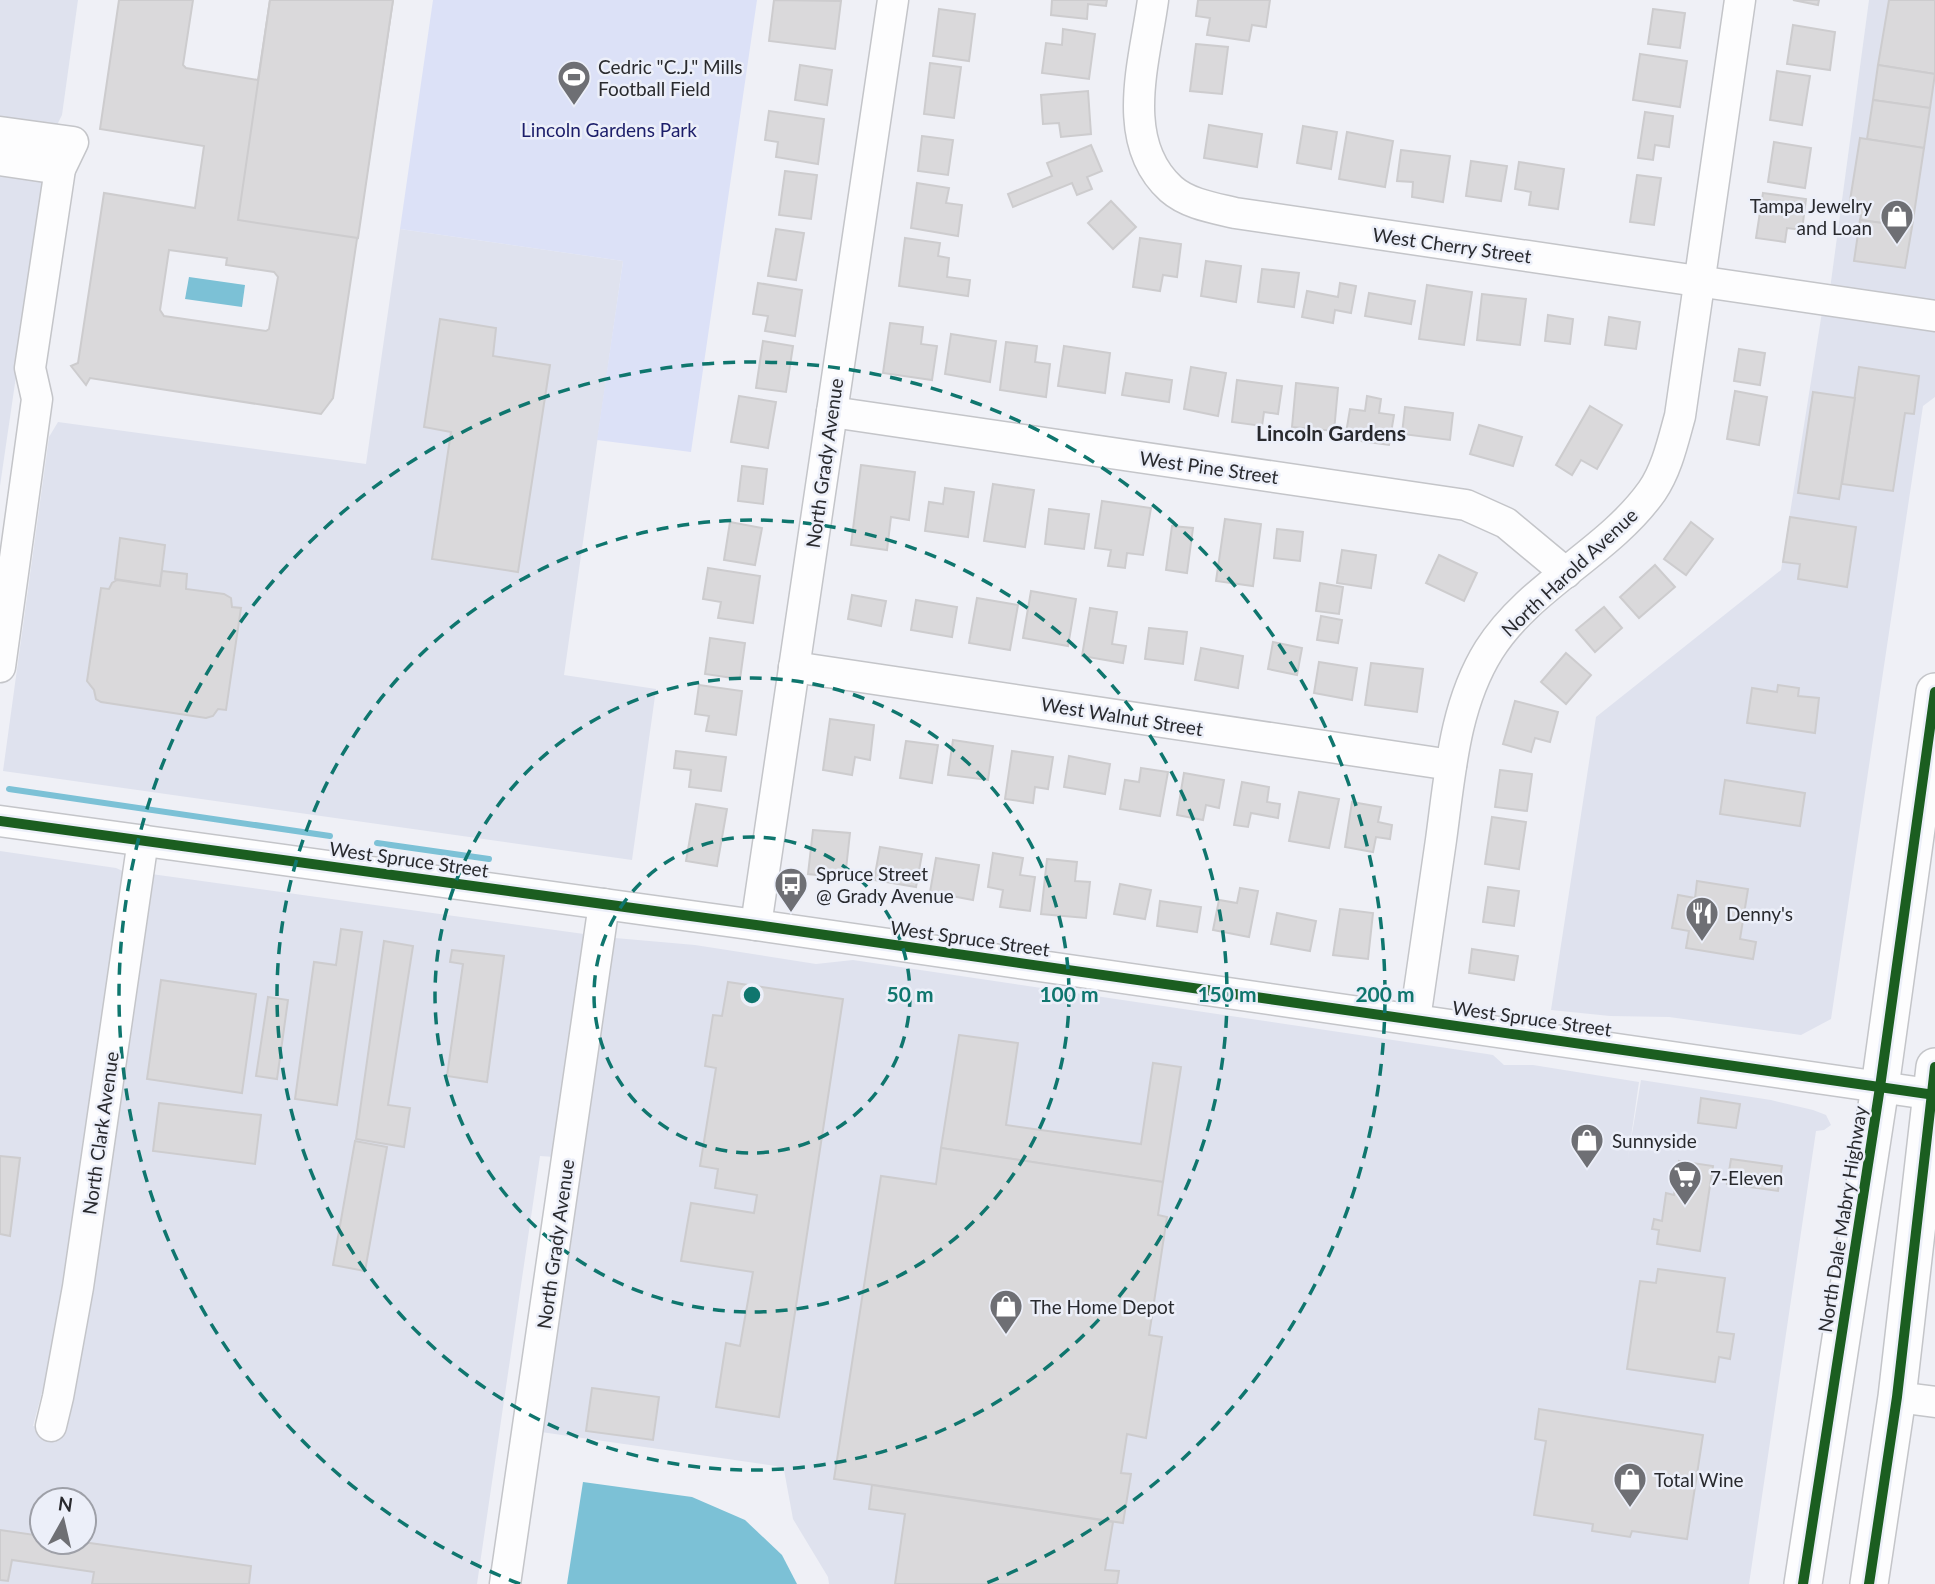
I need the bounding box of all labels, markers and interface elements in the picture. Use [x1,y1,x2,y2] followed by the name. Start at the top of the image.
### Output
[598,55,742,100] place label: Cedric "C.J." Mills Football Field
[555,58,593,107] sports icon: Cedric "C.J." Mills Football Field
[521,118,697,141] park label: Lincoln Gardens Park
[1750,194,1872,239] place label: Tampa Jewelry and Loan
[1878,197,1916,246] shop icon: Tampa Jewelry and Loan
[1371,222,1533,268] street label: West Cherry Street
[801,377,847,549] street label: North Grady Avenue
[1256,420,1406,445] district label: Lincoln Gardens
[1138,446,1280,488] street label: West Pine Street
[1496,503,1642,641] street label: North Harold Avenue
[1039,692,1205,740] street label: West Walnut Street
[328,836,490,882] street label: West Spruce Street
[816,862,954,907] place label: Spruce Street @ Grady Avenue
[772,865,810,914] bus stop icon: Spruce Street @ Grady Avenue
[1683,894,1721,943] restaurant icon: Denny's
[1726,902,1793,925] place label: Denny's
[889,915,1051,961] street label: West Spruce Street
[886,981,934,1006] text: 50 m
[1039,981,1099,1006] text: 100 m
[1197,981,1257,1006] text: 150 m
[1355,981,1415,1006] text: 200 m
[740,983,764,1007] centre of rings
[1451,995,1613,1041] street label: West Spruce Street
[77,1050,123,1216] street label: North Clark Avenue
[1813,1104,1871,1334] street label: North Dale Mabry Highway
[1568,1121,1606,1170] shop icon: Sunnyside
[1612,1129,1697,1152] place label: Sunnyside
[532,1158,578,1330] street label: North Grady Avenue
[1666,1158,1704,1207] supermarket icon: 7-Eleven
[1710,1166,1783,1189] place label: 7-Eleven
[987,1287,1025,1336] shop icon: The Home Depot
[1030,1295,1175,1318] place label: The Home Depot
[1611,1460,1649,1509] shop icon: Total Wine
[1654,1468,1744,1491] place label: Total Wine
[28,1486,98,1556] north arrow
[57,1491,74,1516] text: N

